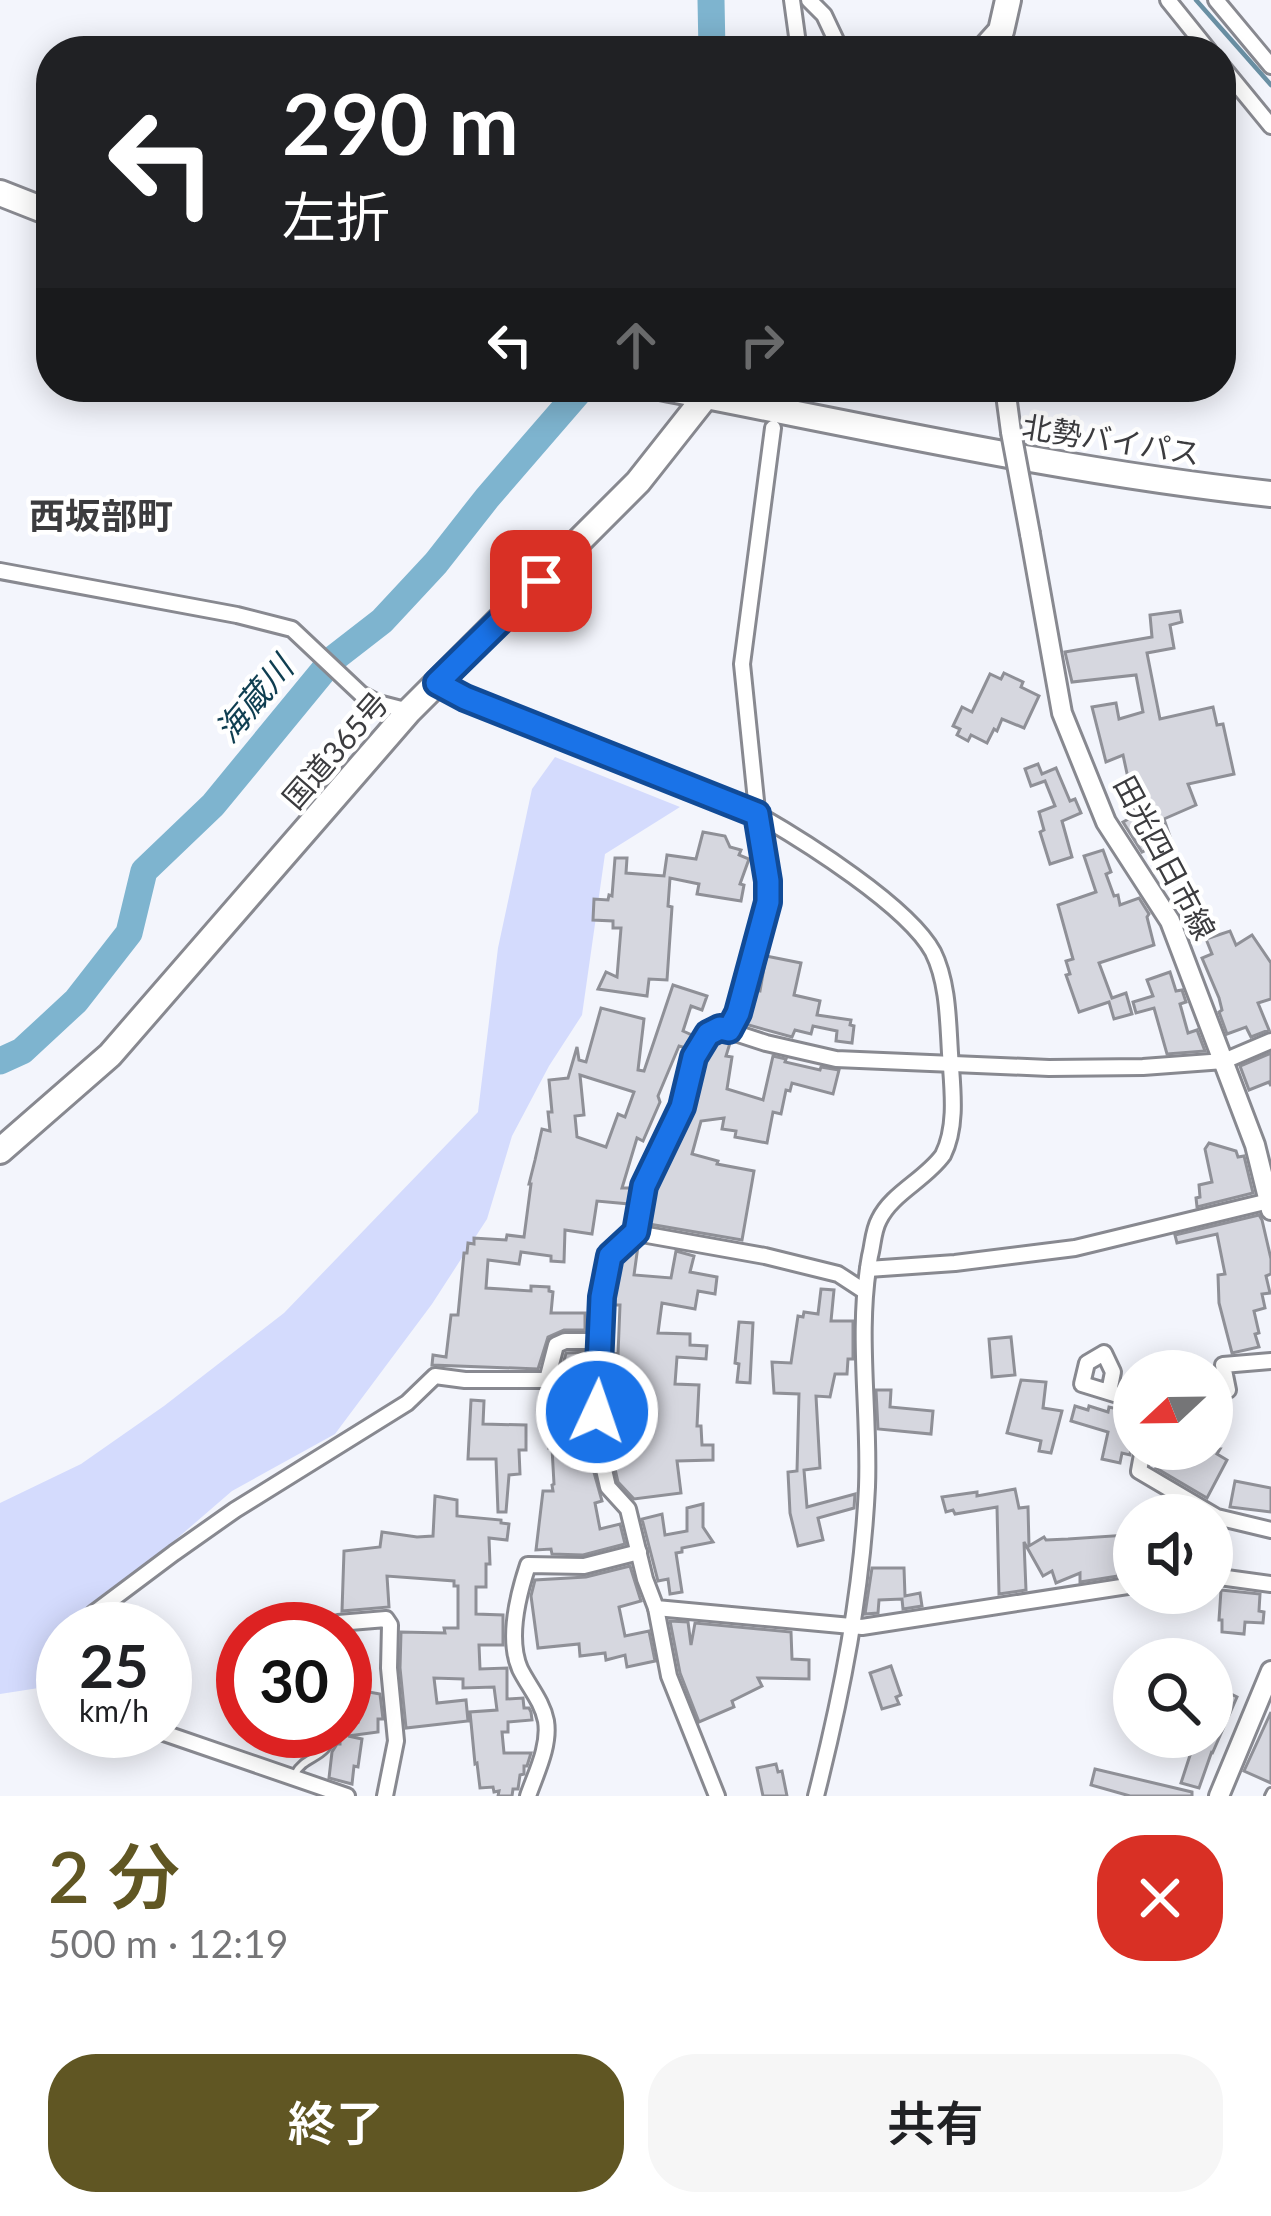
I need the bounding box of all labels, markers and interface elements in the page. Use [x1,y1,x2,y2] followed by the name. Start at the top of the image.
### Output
[282,72,519,173] text: 290 m
[84,84,240,240] icon: left
[282,184,390,249] text: 左折
[477,312,543,378] icon: left
[603,312,669,378] icon: ahead
[729,312,795,378] icon: right
[1020,407,1203,471] street label: 北勢バイパス
[29,493,173,537] district label: 西坂部町
[490,530,592,632] pin
[508,548,574,614] icon: arrive
[206,645,302,749] water label: 海蔵川
[274,684,395,815] street label: 国道365号
[1108,769,1224,945] street label: 田光四日市線
[534,1349,660,1475] position arrow
[1113,1350,1233,1470] north arrow
[1113,1350,1233,1758] map controls
[1113,1494,1233,1614] button: sound
[216,1602,372,1758] speed limit sign: 30
[79,1629,149,1701] text: 25
[1113,1638,1233,1758] button: search
[79,1692,149,1728] text: km/h
[48,1832,180,1918] text: 2 分
[1097,1835,1223,1961] button: close
[48,1920,288,1966] text: 500 m · 12:19
[48,2054,624,2192] button: 終了
[648,2054,1223,2192] button: 共有

